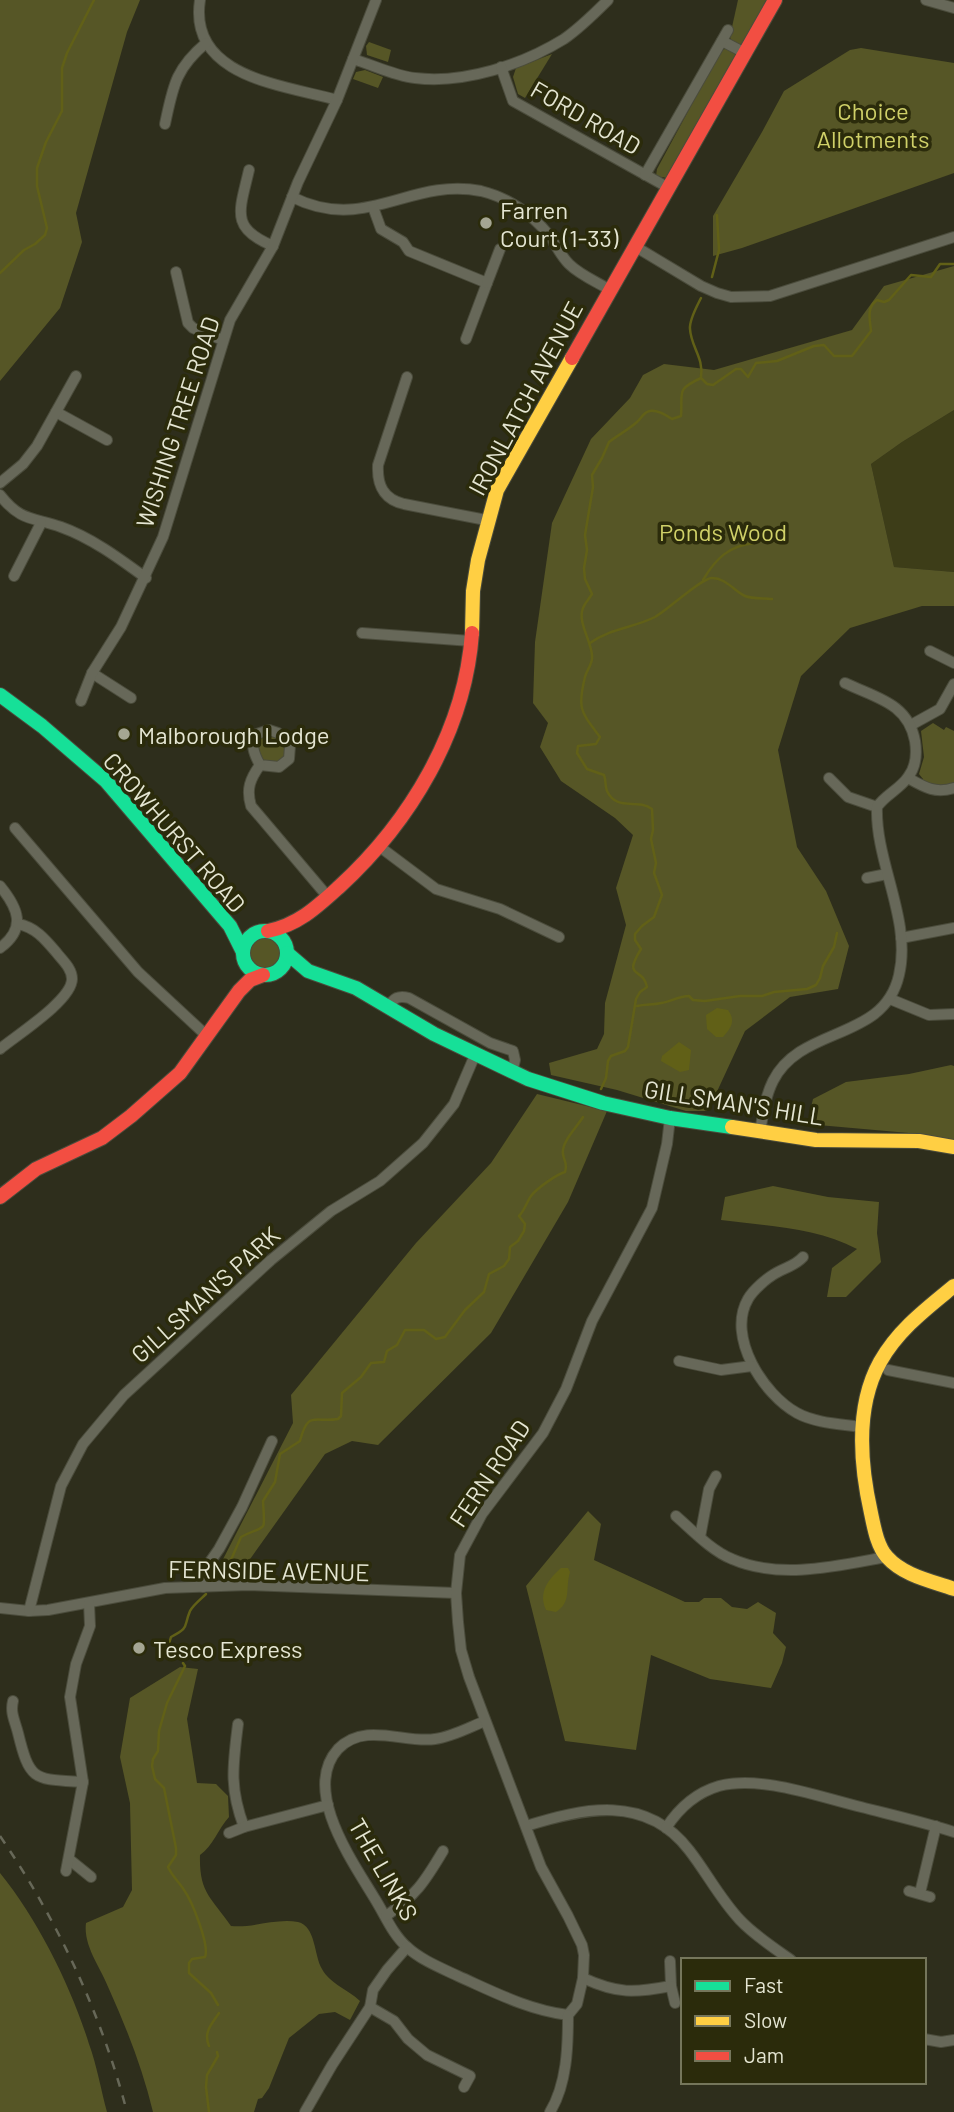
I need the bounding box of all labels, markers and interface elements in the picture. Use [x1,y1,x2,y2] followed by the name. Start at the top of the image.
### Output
[526,74,646,160] street label: FORD ROAD
[817,96,929,153] park label: Choice Allotments
[500,195,619,252] place label: Farren Court (1-33)
[478,215,494,231] marker: Farren Court (1-33)
[462,296,588,500] street label: IRONLATCH AVENUE
[129,313,225,531] street label: WISHING TREE ROAD
[659,517,787,546] park label: Ponds Wood
[138,720,330,749] place label: Malborough Lodge
[116,726,132,742] marker: Malborough Lodge
[98,746,252,918] street label: CROWHURST ROAD
[642,1073,826,1131] street label: GILLSMAN'S HILL
[125,1220,285,1368] street label: GILLSMAN'S PARK
[443,1414,535,1532] street label: FERN ROAD
[168,1554,370,1586] street label: FERNSIDE AVENUE
[153,1634,303,1663] place label: Tesco Express
[131,1640,147,1656] marker: Tesco Express
[343,1813,425,1925] street label: THE LINKS
[681,1958,926,2084] legend
[744,1972,784,1997] text: Fast
[744,2007,787,2032] text: Slow
[744,2042,784,2067] text: Jam

